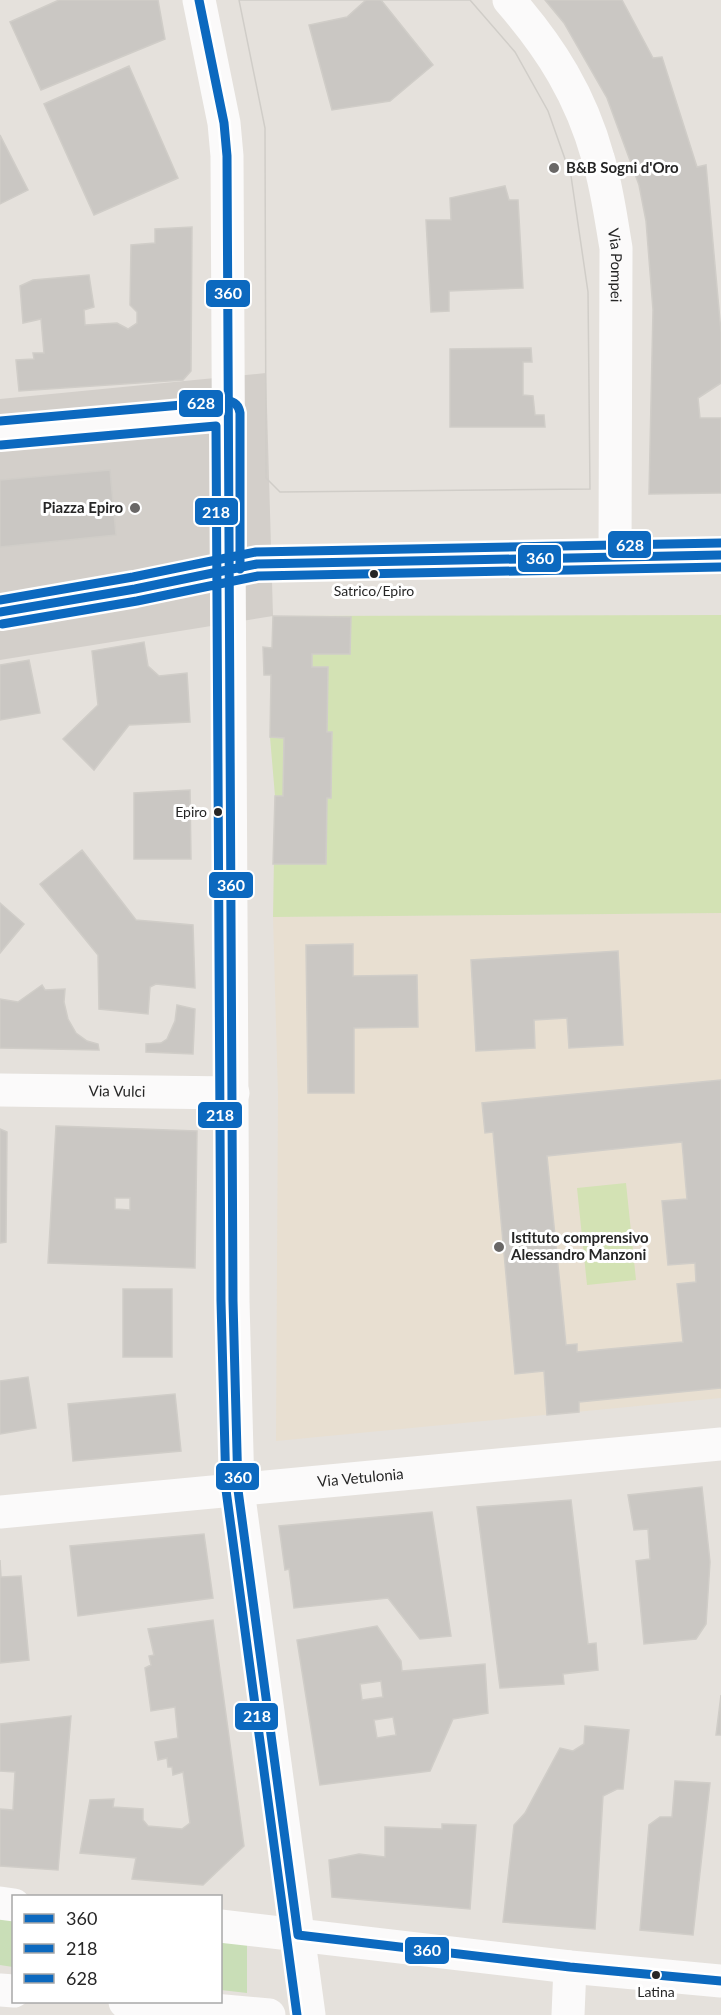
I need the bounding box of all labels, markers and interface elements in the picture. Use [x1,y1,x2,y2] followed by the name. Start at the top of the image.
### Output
[566,158,679,176] place label: B&B Sogni d'Oro
[547,161,561,175] marker: B&B Sogni d'Oro
[605,227,626,302] street label: Via Pompei
[205,279,251,308] line badge: 360
[214,283,242,302] text: 360
[178,389,224,418] line badge: 628
[187,393,215,412] text: 628
[194,497,239,526] line badge: 218
[42,498,123,516] place label: Piazza Epiro
[128,501,142,515] marker: Piazza Epiro
[202,502,230,521] text: 218
[607,530,652,559] line badge: 628
[616,535,644,554] text: 628
[517,544,562,573] line badge: 360
[526,548,554,567] text: 360
[368,568,380,580] marker: Satrico/Epiro
[334,582,414,599] place label: Satrico/Epiro
[175,803,207,820] place label: Epiro
[212,806,224,818] marker: Epiro
[208,871,254,899] line badge: 360
[217,875,245,894] text: 360
[89,1081,145,1100] street label: Via Vulci
[197,1101,243,1129] line badge: 218
[206,1105,234,1124] text: 218
[510,1228,649,1263] place label: Istituto comprensivo Alessandro Manzoni
[492,1240,506,1254] marker: Istituto comprensivo Alessandro Manzoni
[215,1462,260,1491] line badge: 360
[316,1464,404,1490] street label: Via Vetulonia
[224,1467,252,1486] text: 360
[234,1702,279,1731] line badge: 218
[243,1706,271,1725] text: 218
[12,1895,222,2003] legend
[66,1907,97,1929] text: 360
[404,1936,450,1965] line badge: 360
[66,1937,97,1959] text: 218
[413,1940,441,1959] text: 360
[66,1967,97,1989] text: 628
[650,1969,662,1981] marker: Latina
[637,1983,675,2000] place label: Latina

